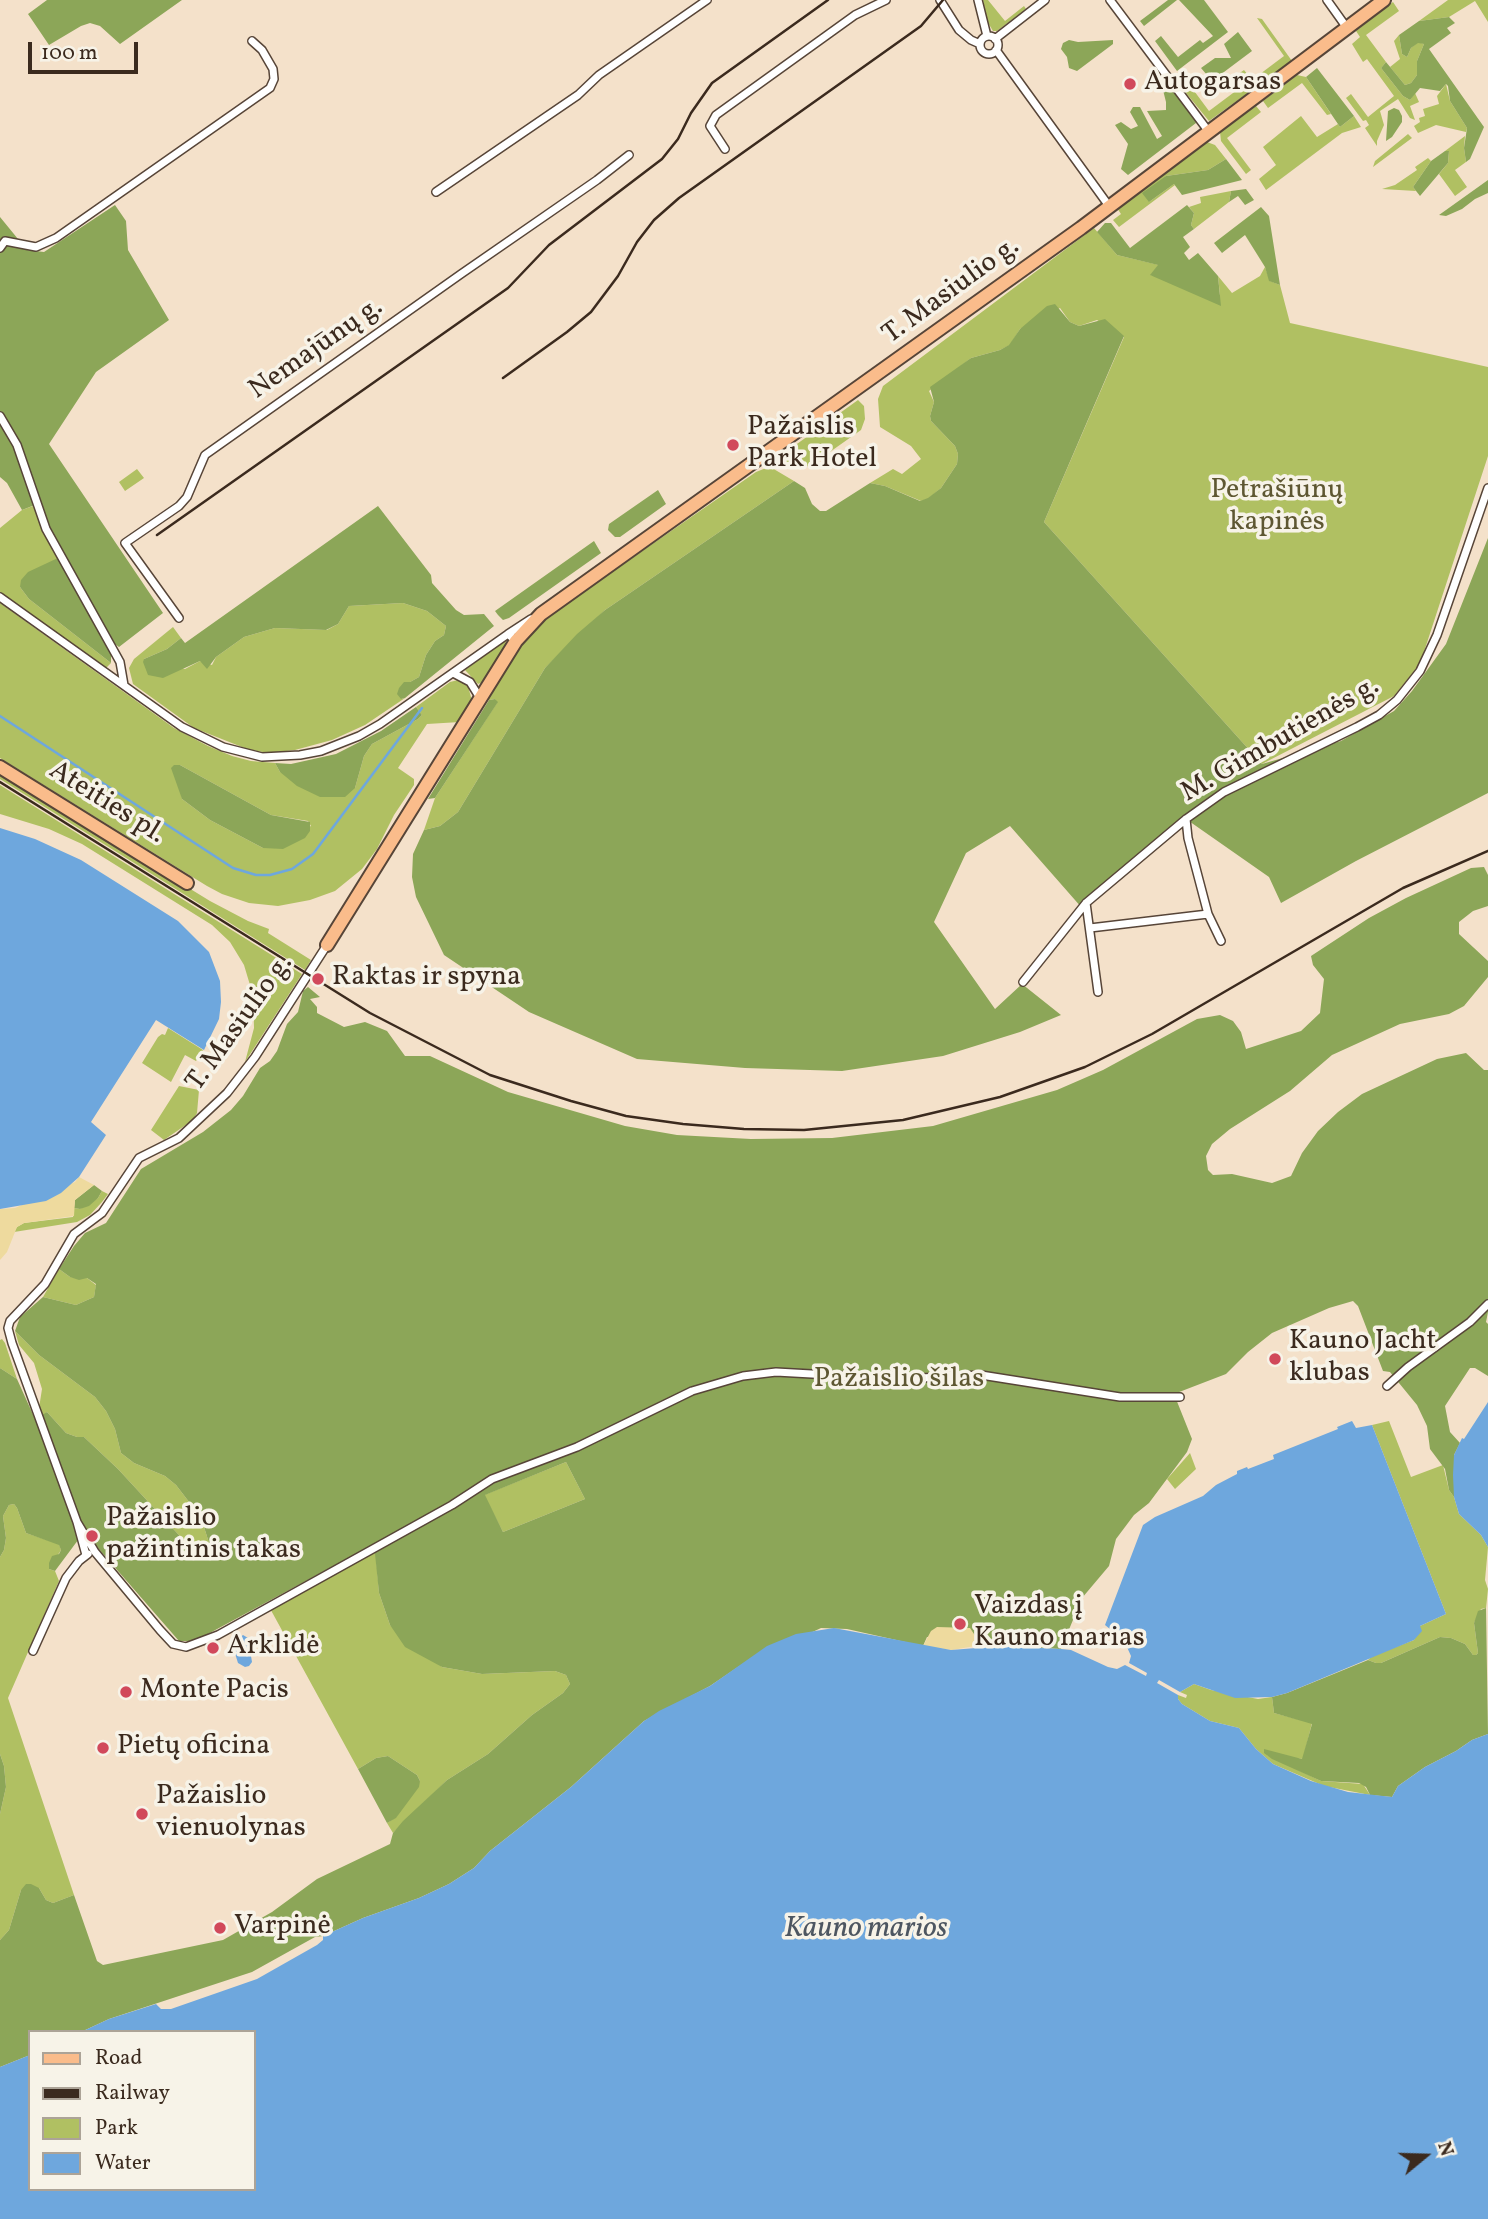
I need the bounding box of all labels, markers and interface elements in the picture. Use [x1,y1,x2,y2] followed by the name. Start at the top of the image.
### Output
[32,28,142,72] scale bar
[41,39,98,68] text: 100 m
[1144,67,1281,101] place label: Autogarsas
[1122,76,1138,92] marker: Autogarsas
[877,231,1027,353] street label: T. Masiulio g.
[244,292,390,408] street label: Nemajūnų g.
[747,412,877,478] place label: Pažaislis Park Hotel
[725,437,741,453] marker: Pažaislis Park Hotel
[1210,475,1344,541] park label: Petrašiūnų kapinės
[1176,671,1386,811] street label: M. Gimbutienės g.
[42,755,170,853] street label: Ateities pl.
[180,949,302,1099] street label: T. Masiulio g.
[332,962,521,996] place label: Raktas ir spyna
[310,971,326,987] marker: Raktas ir spyna
[1289,1326,1436,1392] place label: Kauno Jacht klubas
[1267,1351,1283,1367] marker: Kauno Jacht klubas
[814,1364,984,1398] park label: Pažaislio šilas
[106,1503,301,1569] place label: Pažaislio pažintinis takas
[84,1528,100,1544] marker: Pažaislio pažintinis takas
[974,1591,1145,1657] place label: Vaizdas į Kauno marias
[952,1616,968,1632] marker: Vaizdas į Kauno marias
[227,1631,320,1665] place label: Arklidė
[205,1640,221,1656] marker: Arklidė
[140,1675,289,1709] place label: Monte Pacis
[118,1684,134,1700] marker: Monte Pacis
[117,1731,270,1765] place label: Pietų oficina
[95,1740,111,1756] marker: Pietų oficina
[156,1781,306,1847] place label: Pažaislio vienuolynas
[134,1806,150,1822] marker: Pažaislio vienuolynas
[234,1911,331,1945] place label: Varpinė
[784,1912,948,1948] water label: Kauno marios
[212,1920,228,1936] marker: Varpinė
[28,2030,256,2191] legend
[95,2044,142,2073] text: Road
[95,2079,170,2108] text: Railway
[95,2114,138,2143] text: Park
[1390,2121,1460,2191] north arrow
[1430,2138,1459,2160] text: N
[95,2149,151,2178] text: Water

